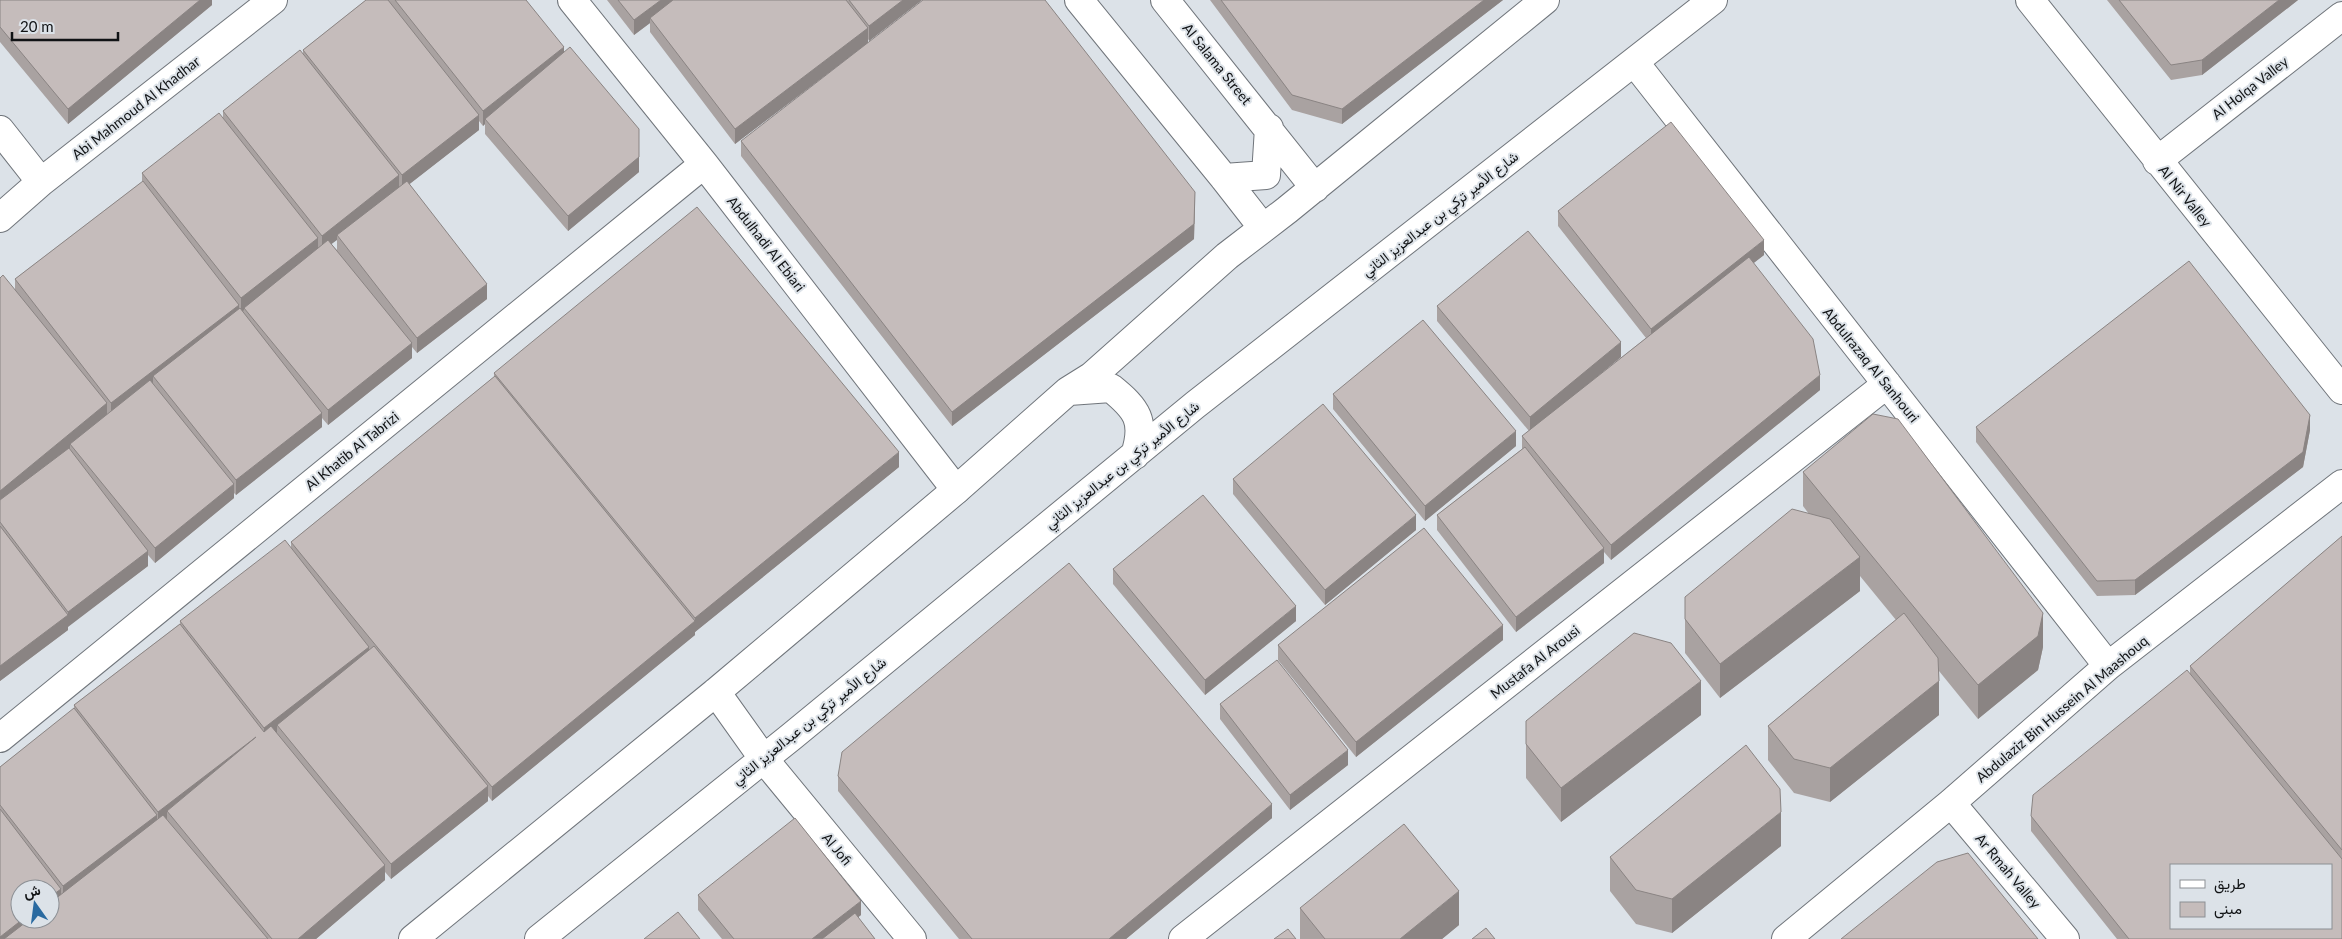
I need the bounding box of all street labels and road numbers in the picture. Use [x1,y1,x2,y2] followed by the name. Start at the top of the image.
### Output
[1179,19,1255,108] street label: Al Salama Street
[68,52,203,163] street label: Abi Mahmoud Al Khadhar
[2208,52,2292,123] street label: Al Holqa Valley
[1358,147,1524,283] street label: شارع الأمير تركي بن عبدالعزيز الثاني
[2155,161,2216,231] street label: Al Nir Valley
[724,193,809,295] street label: Abdulhadi Al Ebiari
[1820,304,1923,426] street label: Abdulrazaq Al Sanhouri
[1041,397,1205,535] street label: شارع الأمير تركي بن عبدالعزيز الثاني
[301,408,402,494] street label: Al Khatib Al Tabrizi
[1487,621,1583,702] street label: Mustafa Al Arousi
[1972,632,2151,786] street label: Abdulaziz Bin Hussein Al Maashouq
[728,653,892,791] street label: شارع الأمير تركي بن عبدالعزيز الثاني
[819,829,856,868] street label: Al Jofi
[1972,830,2045,912] street label: Ar Rmah Valley

